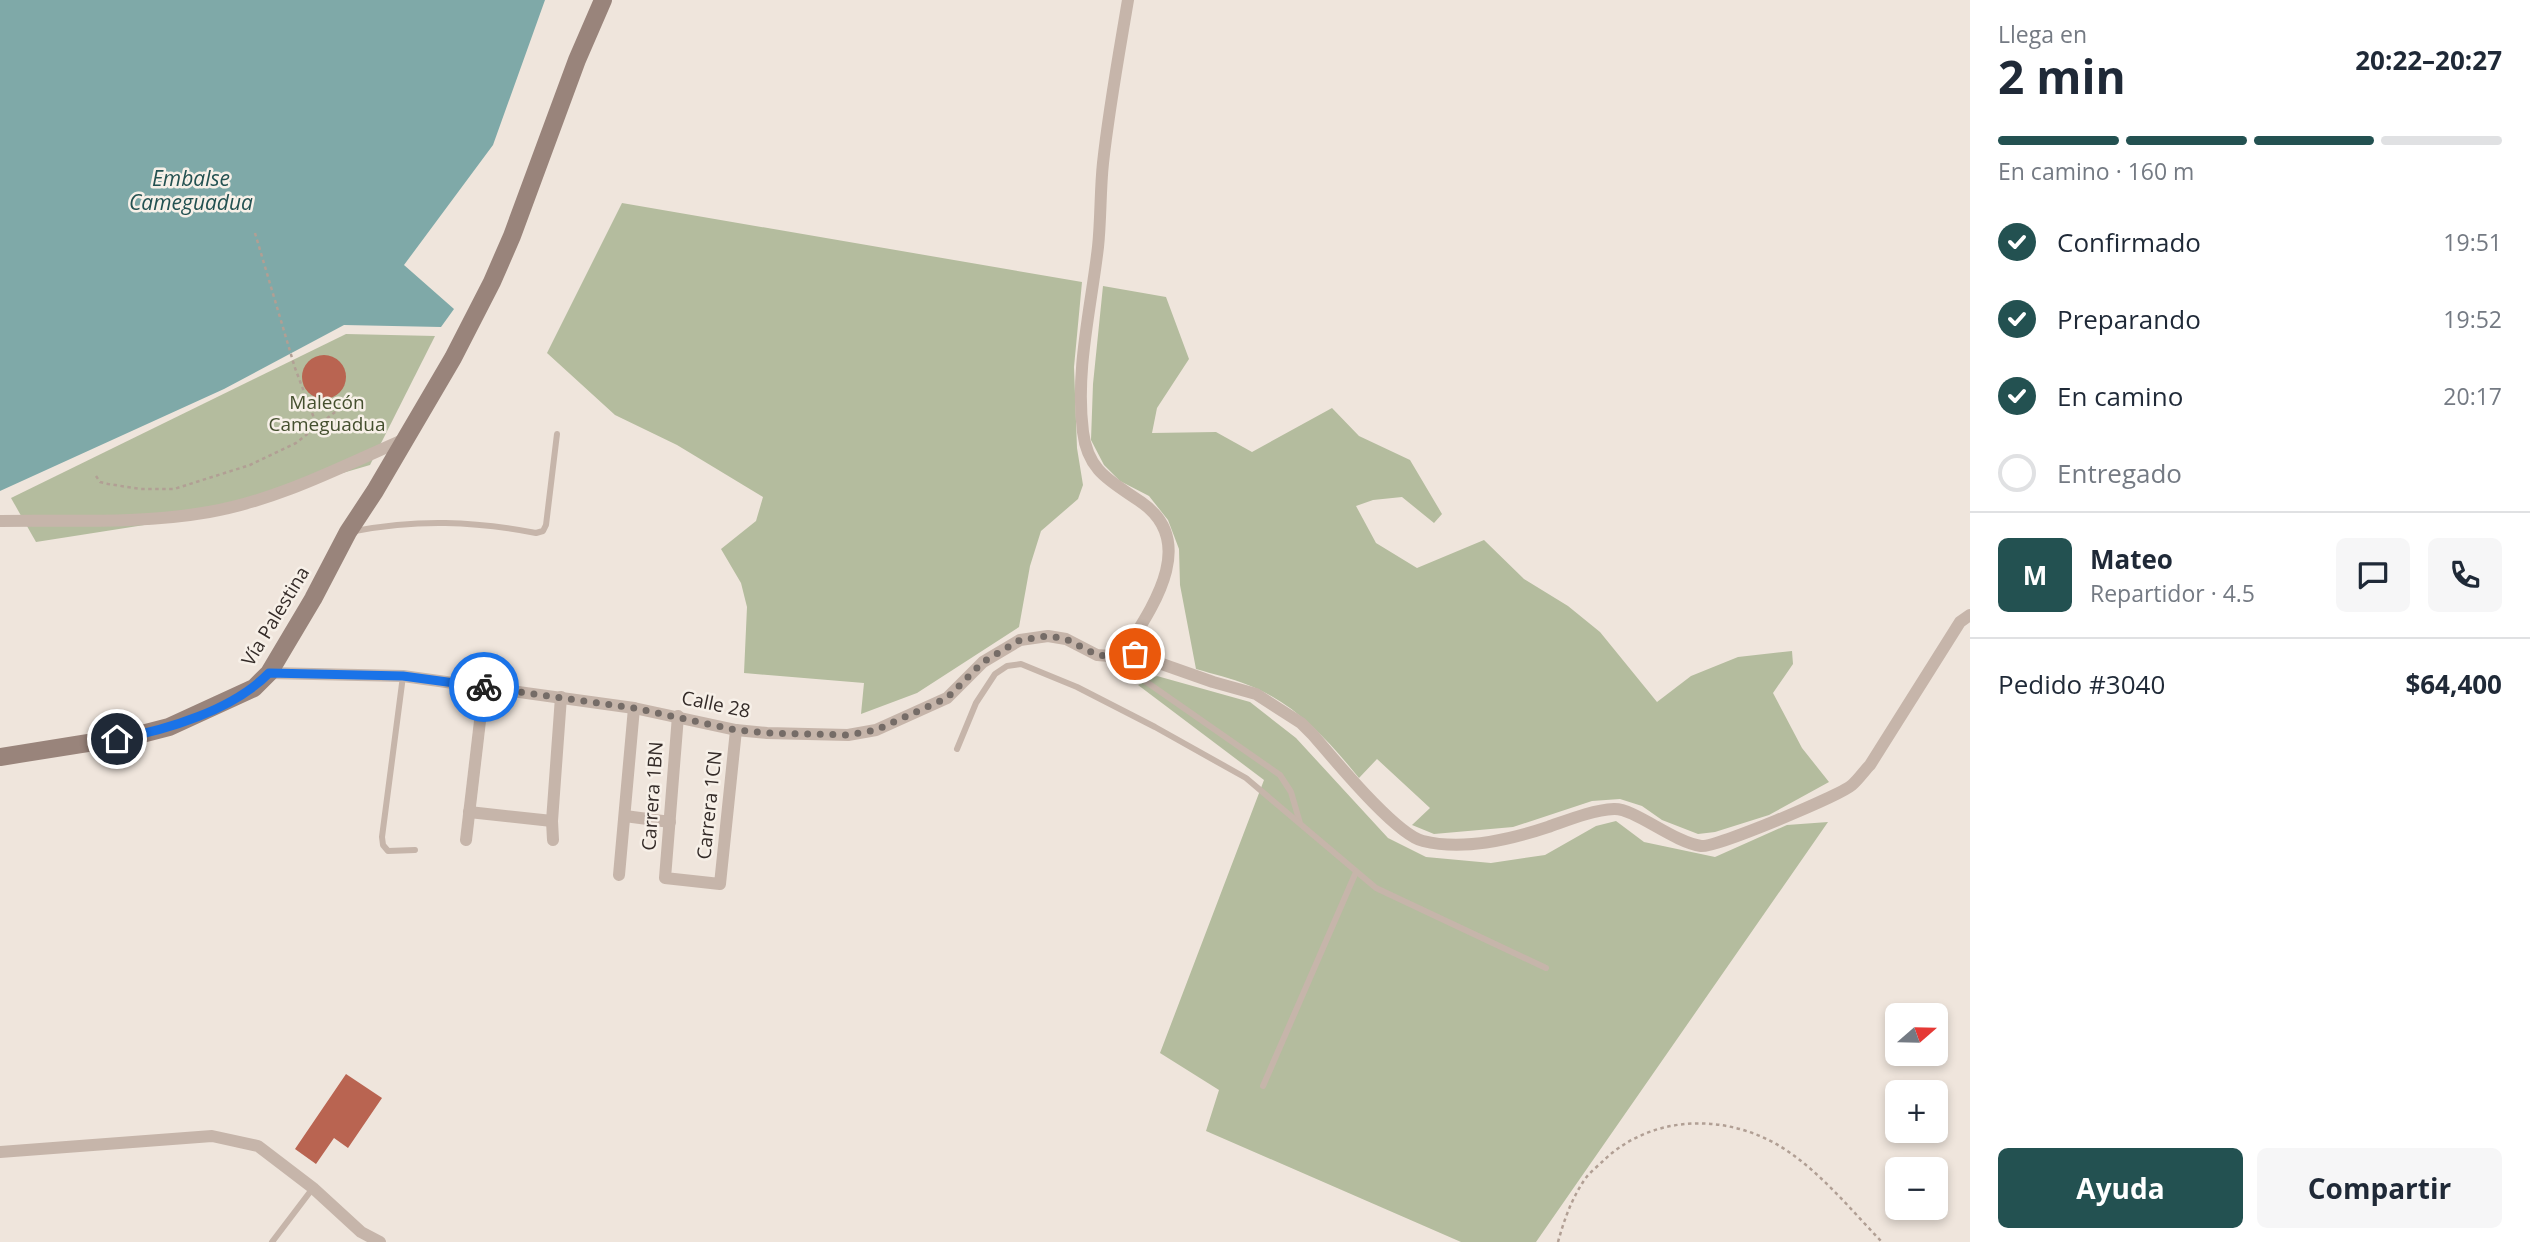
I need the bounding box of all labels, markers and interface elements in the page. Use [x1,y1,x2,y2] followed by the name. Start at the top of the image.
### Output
[1998,18,2087,50] text: Llega en
[2355,42,2502,78] text: 20:22–20:27
[1998,45,2126,107] text: 2 min
[1998,155,2194,187] text: En camino · 160 m
[129,164,253,216] water label: Embalse Cameguadua
[1998,223,2036,261] icon: check
[2057,224,2201,260] text: Confirmado
[2443,226,2502,258] text: 19:51
[1998,300,2036,338] icon: check
[2057,301,2201,337] text: Preparando
[2443,303,2502,335] text: 19:52
[1998,377,2036,415] icon: check
[2057,378,2183,414] text: En camino
[2443,380,2502,412] text: 20:17
[268,389,386,437] park label: Malecón Cameguadua
[2057,455,2182,491] text: Entregado
[2336,538,2410,612] button: chat
[2428,538,2502,612] button: phone
[2090,541,2173,577] text: Mateo
[2023,557,2047,593] text: M
[235,561,315,671] street label: Vía Palestina
[2090,577,2255,609] text: Repartidor · 4.5
[1105,624,1165,684] pin
[1116,635,1154,673] icon: bag
[449,652,519,722] courier
[1998,666,2165,702] text: Pedido #3040
[2405,666,2502,702] text: $64,400
[465,668,503,706] icon: bike
[679,684,753,724] street label: Calle 28
[87,709,147,769] pin
[98,720,136,758] icon: home
[635,741,669,851] street label: Carrera 1BN
[690,749,728,861] street label: Carrera 1CN
[1885,1003,1948,1066] north arrow
[1885,1003,1948,1220] map controls
[1885,1080,1948,1143] button: +
[1998,1148,2243,1228] button: Ayuda
[2257,1148,2502,1228] button: Compartir
[1885,1157,1948,1220] button: −

